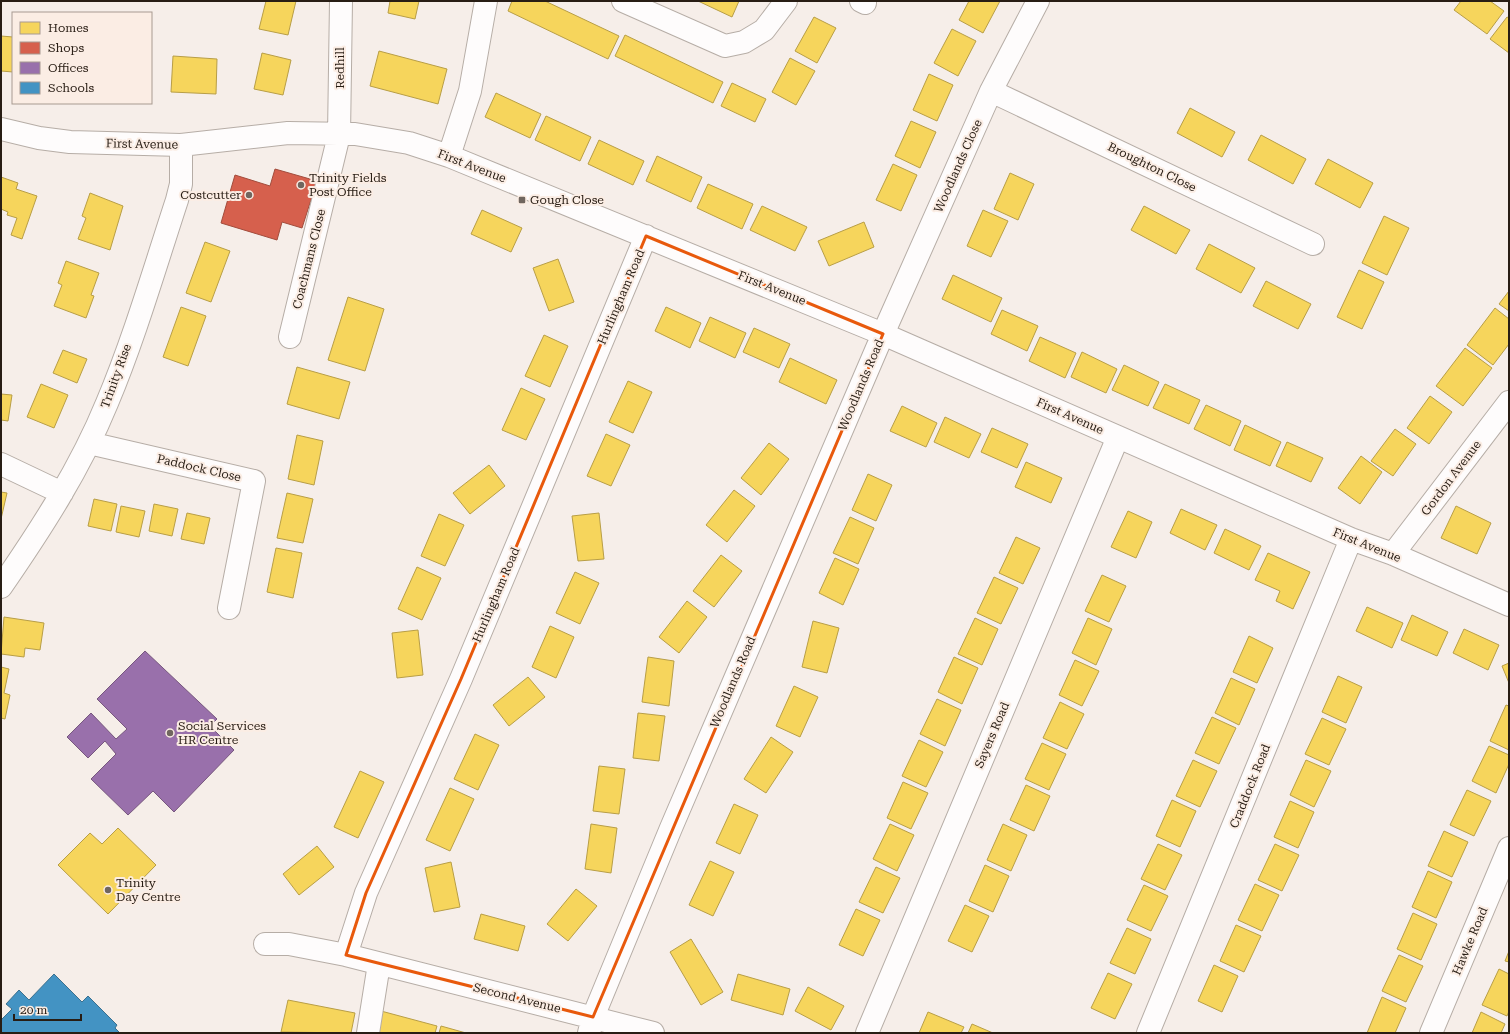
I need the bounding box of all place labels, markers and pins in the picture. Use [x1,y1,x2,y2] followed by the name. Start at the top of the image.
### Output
[309,171,387,199] place label: Trinity Fields Post Office
[296,180,306,190] marker: Trinity Fields Post Office
[180,188,241,202] place label: Costcutter
[244,190,254,200] marker: Costcutter
[530,193,604,207] place label: Gough Close
[517,195,527,205] marker: Gough Close
[178,719,266,747] place label: Social Services HR Centre
[165,728,175,738] marker: Social Services HR Centre
[116,876,181,904] place label: Trinity Day Centre
[103,885,113,895] marker: Trinity Day Centre

